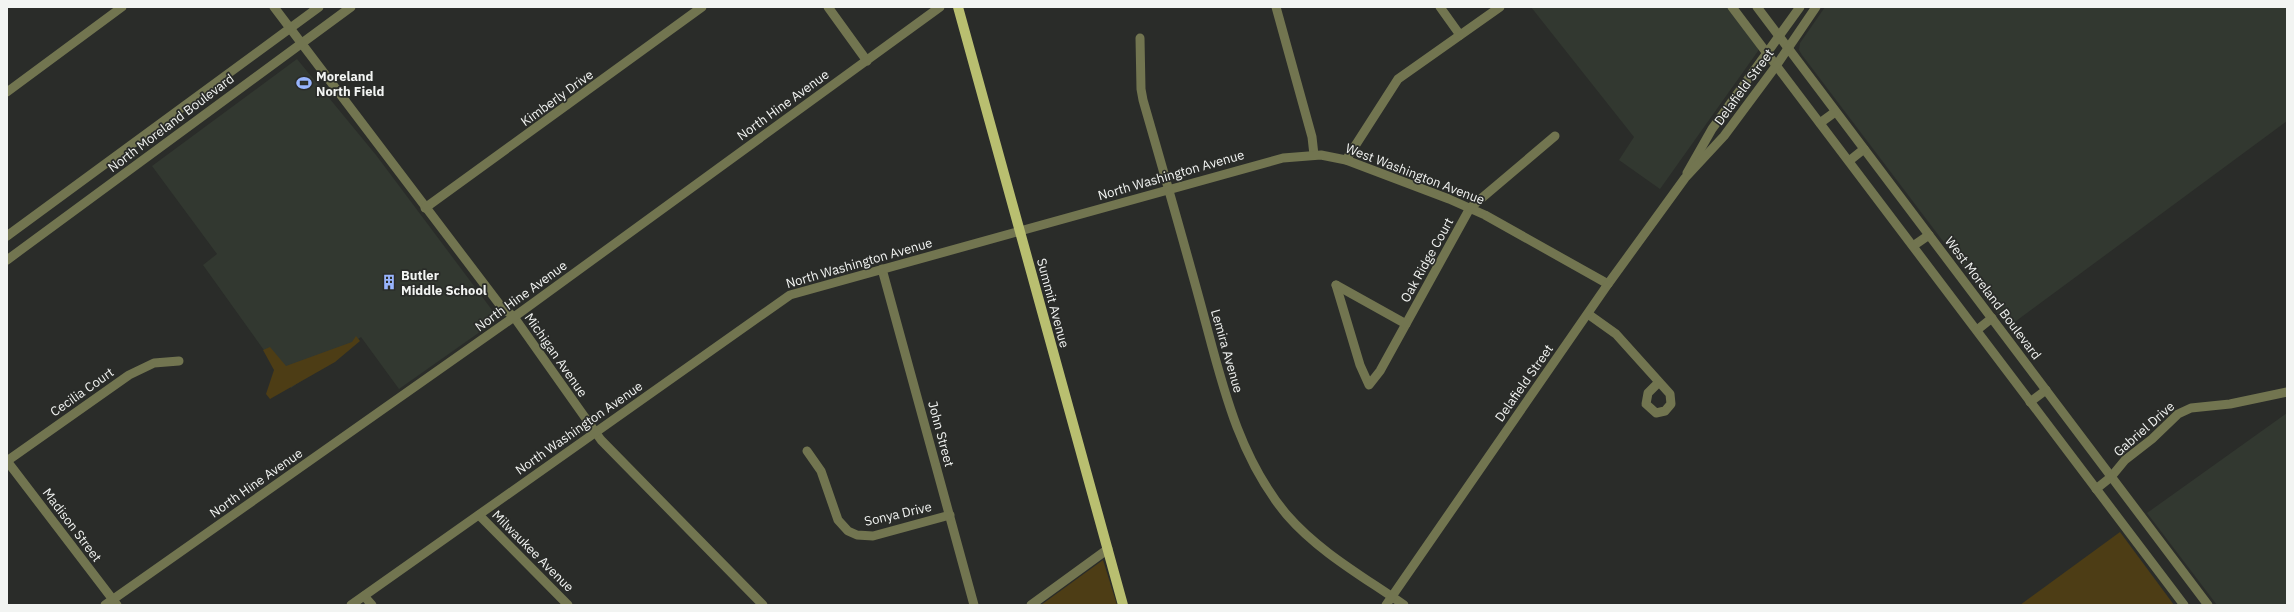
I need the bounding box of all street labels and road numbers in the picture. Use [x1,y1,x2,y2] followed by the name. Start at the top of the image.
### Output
[1710,45,1778,129] street label: Delafield Street
[517,66,597,130] street label: Kimberly Drive
[734,66,832,144] street label: North Hine Avenue
[105,70,237,176] street label: North Moreland Boulevard
[1343,140,1487,208] street label: West Washington Avenue
[1096,146,1246,204] street label: North Washington Avenue
[1397,215,1457,305] street label: Oak Ridge Court
[1941,233,2045,363] street label: West Moreland Boulevard
[784,234,934,292] street label: North Washington Avenue
[1033,256,1073,350] street label: Summit Avenue
[472,257,570,335] street label: North Hine Avenue
[1207,307,1247,395] street label: Lemira Avenue
[521,310,591,400] street label: Michigan Avenue
[1491,341,1557,425] street label: Delafield Street
[47,364,117,420] street label: Cecilia Court
[512,378,646,478] street label: North Washington Avenue
[2110,398,2178,460] street label: Gabriel Drive
[924,399,958,469] street label: John Street
[206,445,306,521] street label: North Hine Avenue
[39,485,105,565] street label: Madison Street
[863,498,933,530] street label: Sonya Drive
[489,507,577,595] street label: Milwaukee Avenue

